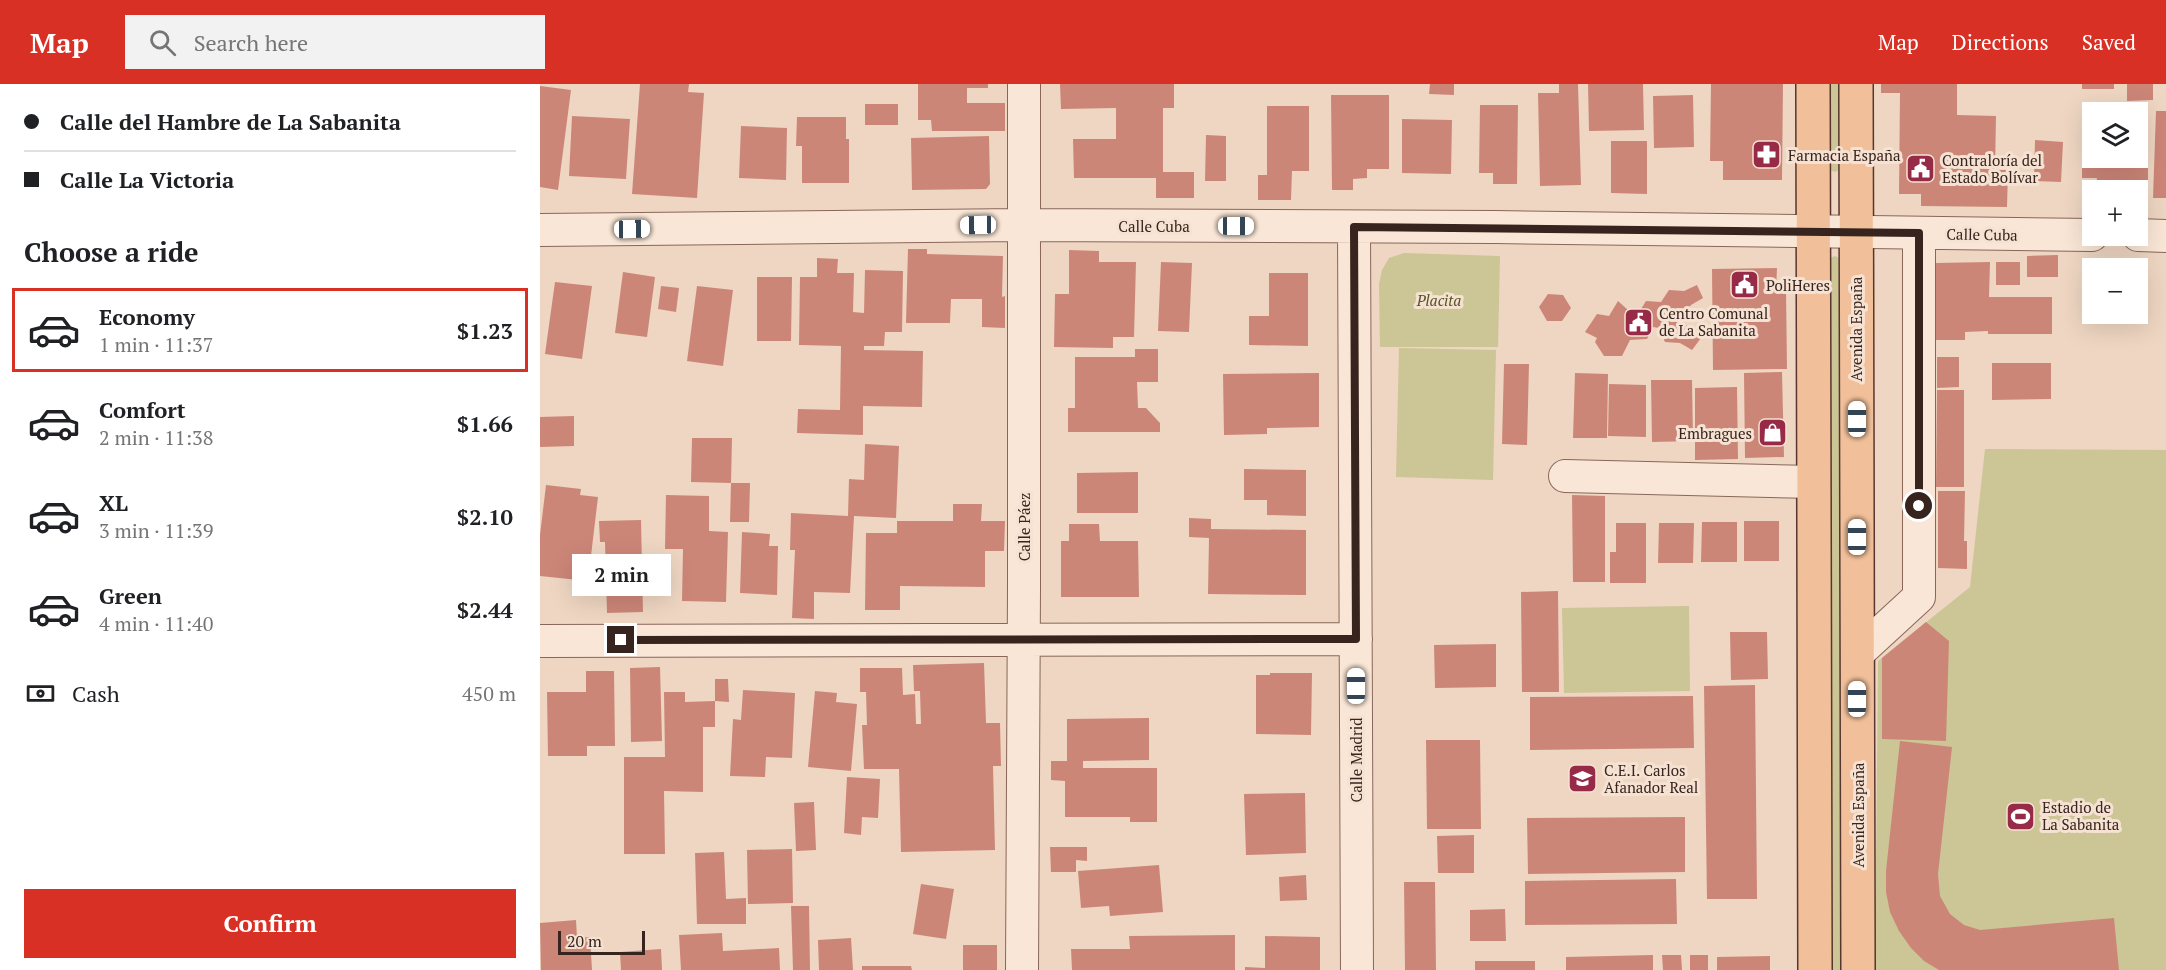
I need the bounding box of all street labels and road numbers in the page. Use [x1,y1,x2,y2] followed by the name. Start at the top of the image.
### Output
[1118,216,1190,236] street label: Calle Cuba
[1946,223,2018,245] street label: Calle Cuba
[1846,276,1866,381] street label: Avenida España
[1014,493,1034,561] street label: Calle Páez
[1346,718,1366,802] street label: Calle Madrid
[1848,762,1868,867] street label: Avenida España

